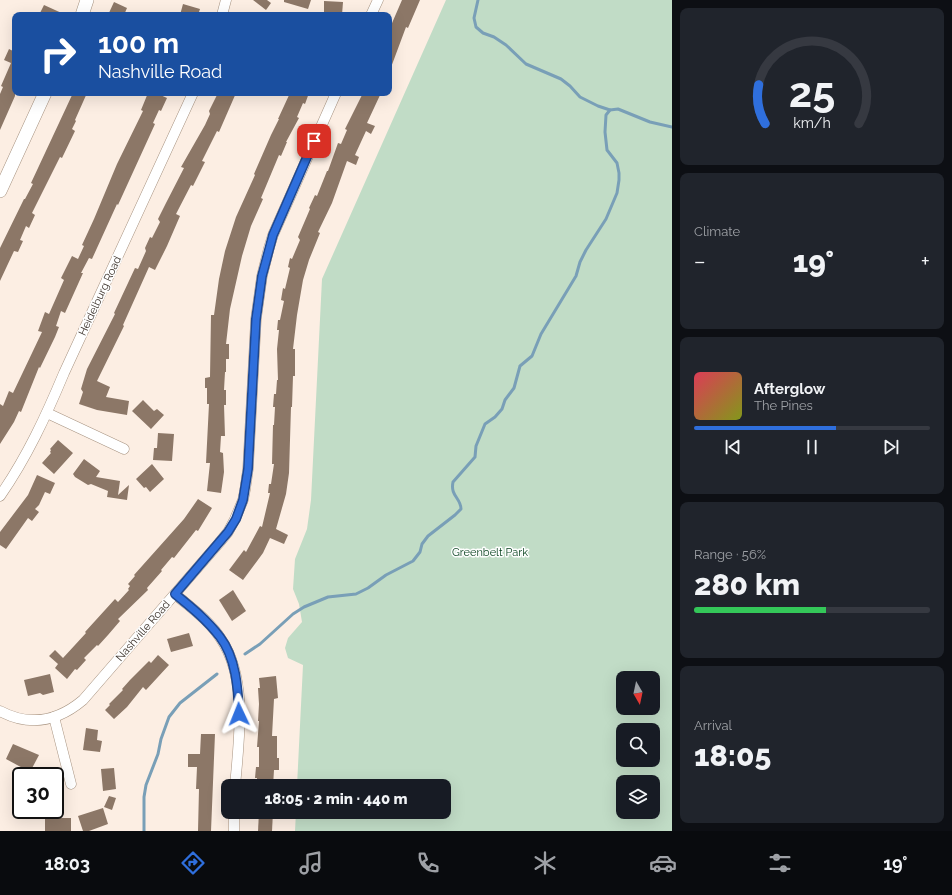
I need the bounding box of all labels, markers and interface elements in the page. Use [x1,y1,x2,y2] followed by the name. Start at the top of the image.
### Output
[98,27,179,60] text: 100 m
[32,28,84,80] icon: right
[98,61,222,82] text: Nashville Road
[789,68,835,117] text: 25
[793,115,831,131] text: km/h
[297,124,331,158] pin
[303,130,325,152] icon: arrive
[694,224,740,239] text: Climate
[793,244,834,279] text: 19°
[694,248,706,274] text: −
[921,248,930,274] text: +
[76,254,124,338] street label: Heidelburg Road
[754,380,825,398] text: Afterglow
[754,398,813,413] text: The Pines
[722,436,744,458] icon: previous
[801,436,823,458] icon: pause
[880,436,902,458] icon: next
[452,546,528,559] park label: Greenbelt Park
[694,547,766,562] text: Range · 56%
[694,567,800,602] text: 280 km
[113,598,173,664] street label: Nashville Road
[616,671,660,715] north arrow
[616,671,660,819] map controls
[218,693,260,735] position arrow
[694,718,732,733] text: Arrival
[616,723,660,767] button: search
[694,738,771,773] text: 18:05
[12,767,64,819] speed limit sign: 30
[616,775,660,819] button: layers
[264,790,408,808] text: 18:05 · 2 min · 440 m
[179,849,207,877] icon: directions
[297,849,325,877] icon: music
[414,849,442,877] icon: phone
[531,849,559,877] icon: climate
[649,849,677,877] icon: car
[766,849,794,877] icon: filters
[45,853,90,874] text: 18:03
[883,853,907,874] text: 19°

